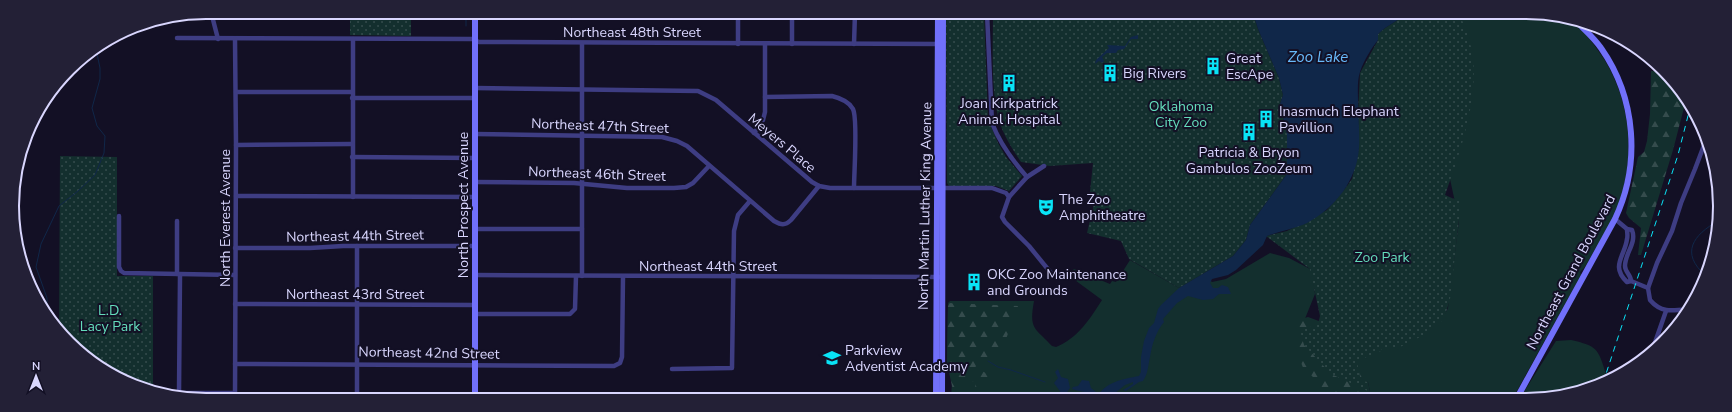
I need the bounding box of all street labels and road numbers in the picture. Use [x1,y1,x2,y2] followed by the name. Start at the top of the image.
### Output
[563,23,701,42] street label: Northeast 48th Street
[914,102,936,310] street label: North Martin Luther King Avenue
[744,109,820,177] street label: Meyers Place
[531,114,669,138] street label: Northeast 47th Street
[454,132,473,278] street label: North Prospect Avenue
[216,149,235,287] street label: North Everest Avenue
[528,162,666,186] street label: Northeast 46th Street
[1522,191,1620,353] street label: Northeast Grand Boulevard
[286,225,424,247] street label: Northeast 44th Street
[639,257,777,276] street label: Northeast 44th Street
[286,285,424,304] street label: Northeast 43rd Street
[358,342,500,364] street label: Northeast 42nd Street

